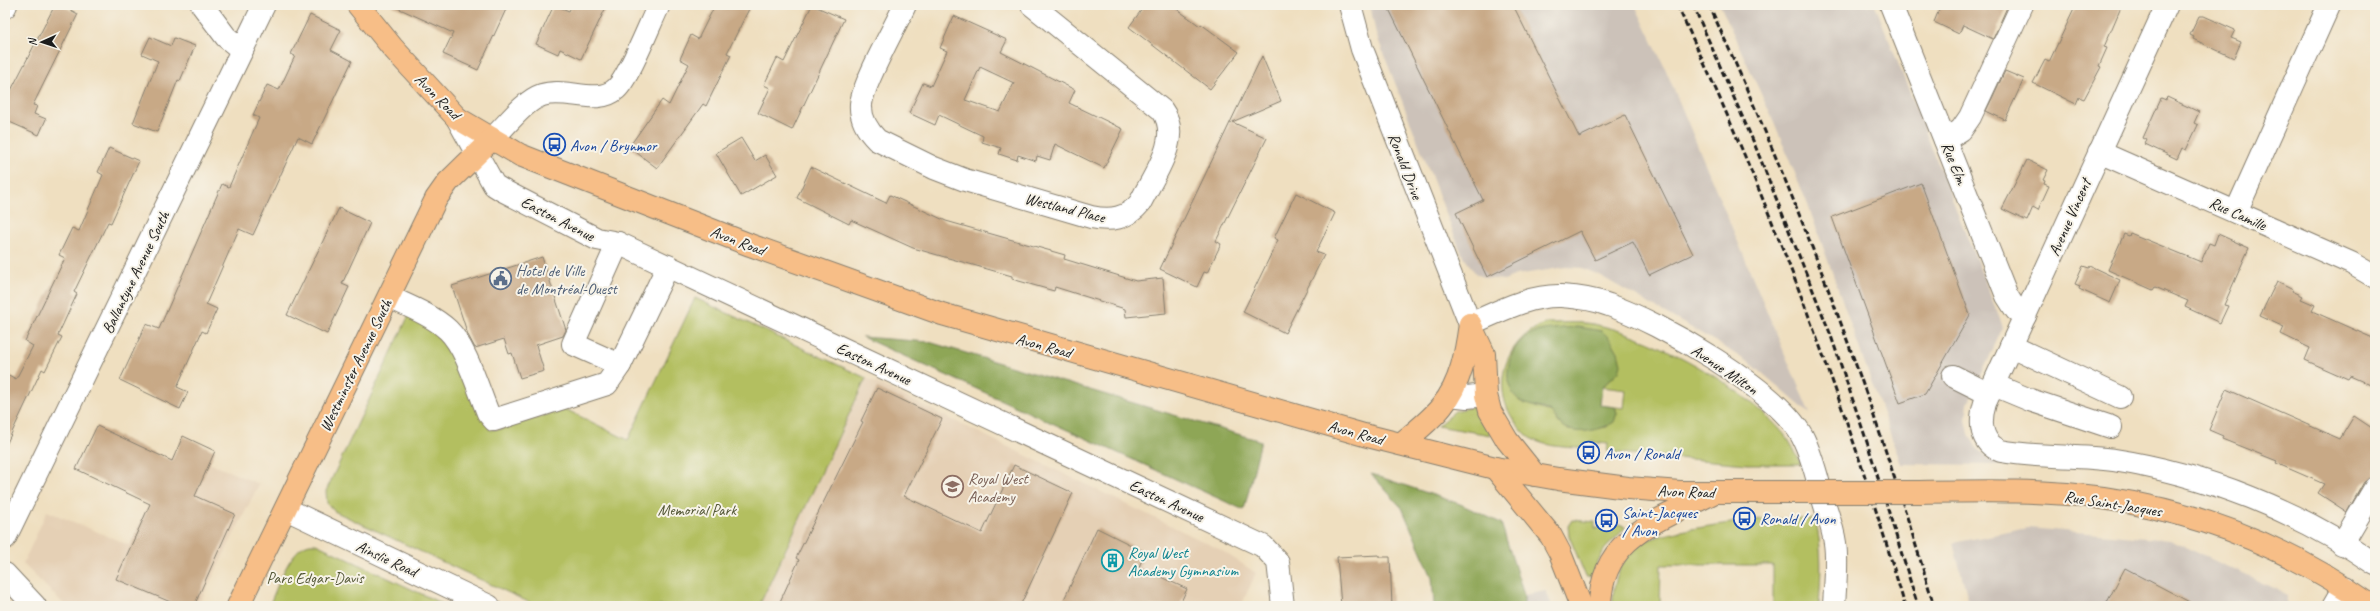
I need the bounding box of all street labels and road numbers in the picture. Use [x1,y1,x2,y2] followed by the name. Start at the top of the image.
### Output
[410,70,466,126] street label: Avon Road
[1383,130,1427,204] street label: Ronald Drive
[1937,139,1972,189] street label: Rue Elm
[2044,173,2097,259] street label: Avenue Vincent
[1023,188,1109,228] street label: Westland Place
[517,192,599,247] street label: Easton Avenue
[2206,193,2271,236] street label: Rue Camille
[98,207,175,337] street label: Ballantyne Avenue South
[707,221,770,261] street label: Avon Road
[315,295,397,435] street label: Westminster Avenue South
[1014,329,1076,364] street label: Avon Road
[833,338,916,391] street label: Easton Avenue
[1687,340,1762,400] street label: Avenue Milton
[1326,416,1388,451] street label: Avon Road
[1126,475,1209,528] street label: Easton Avenue
[1657,481,1717,503] street label: Avon Road
[2063,486,2164,522] street label: Rue Saint-Jacques
[353,536,423,583] street label: Ainslie Road

